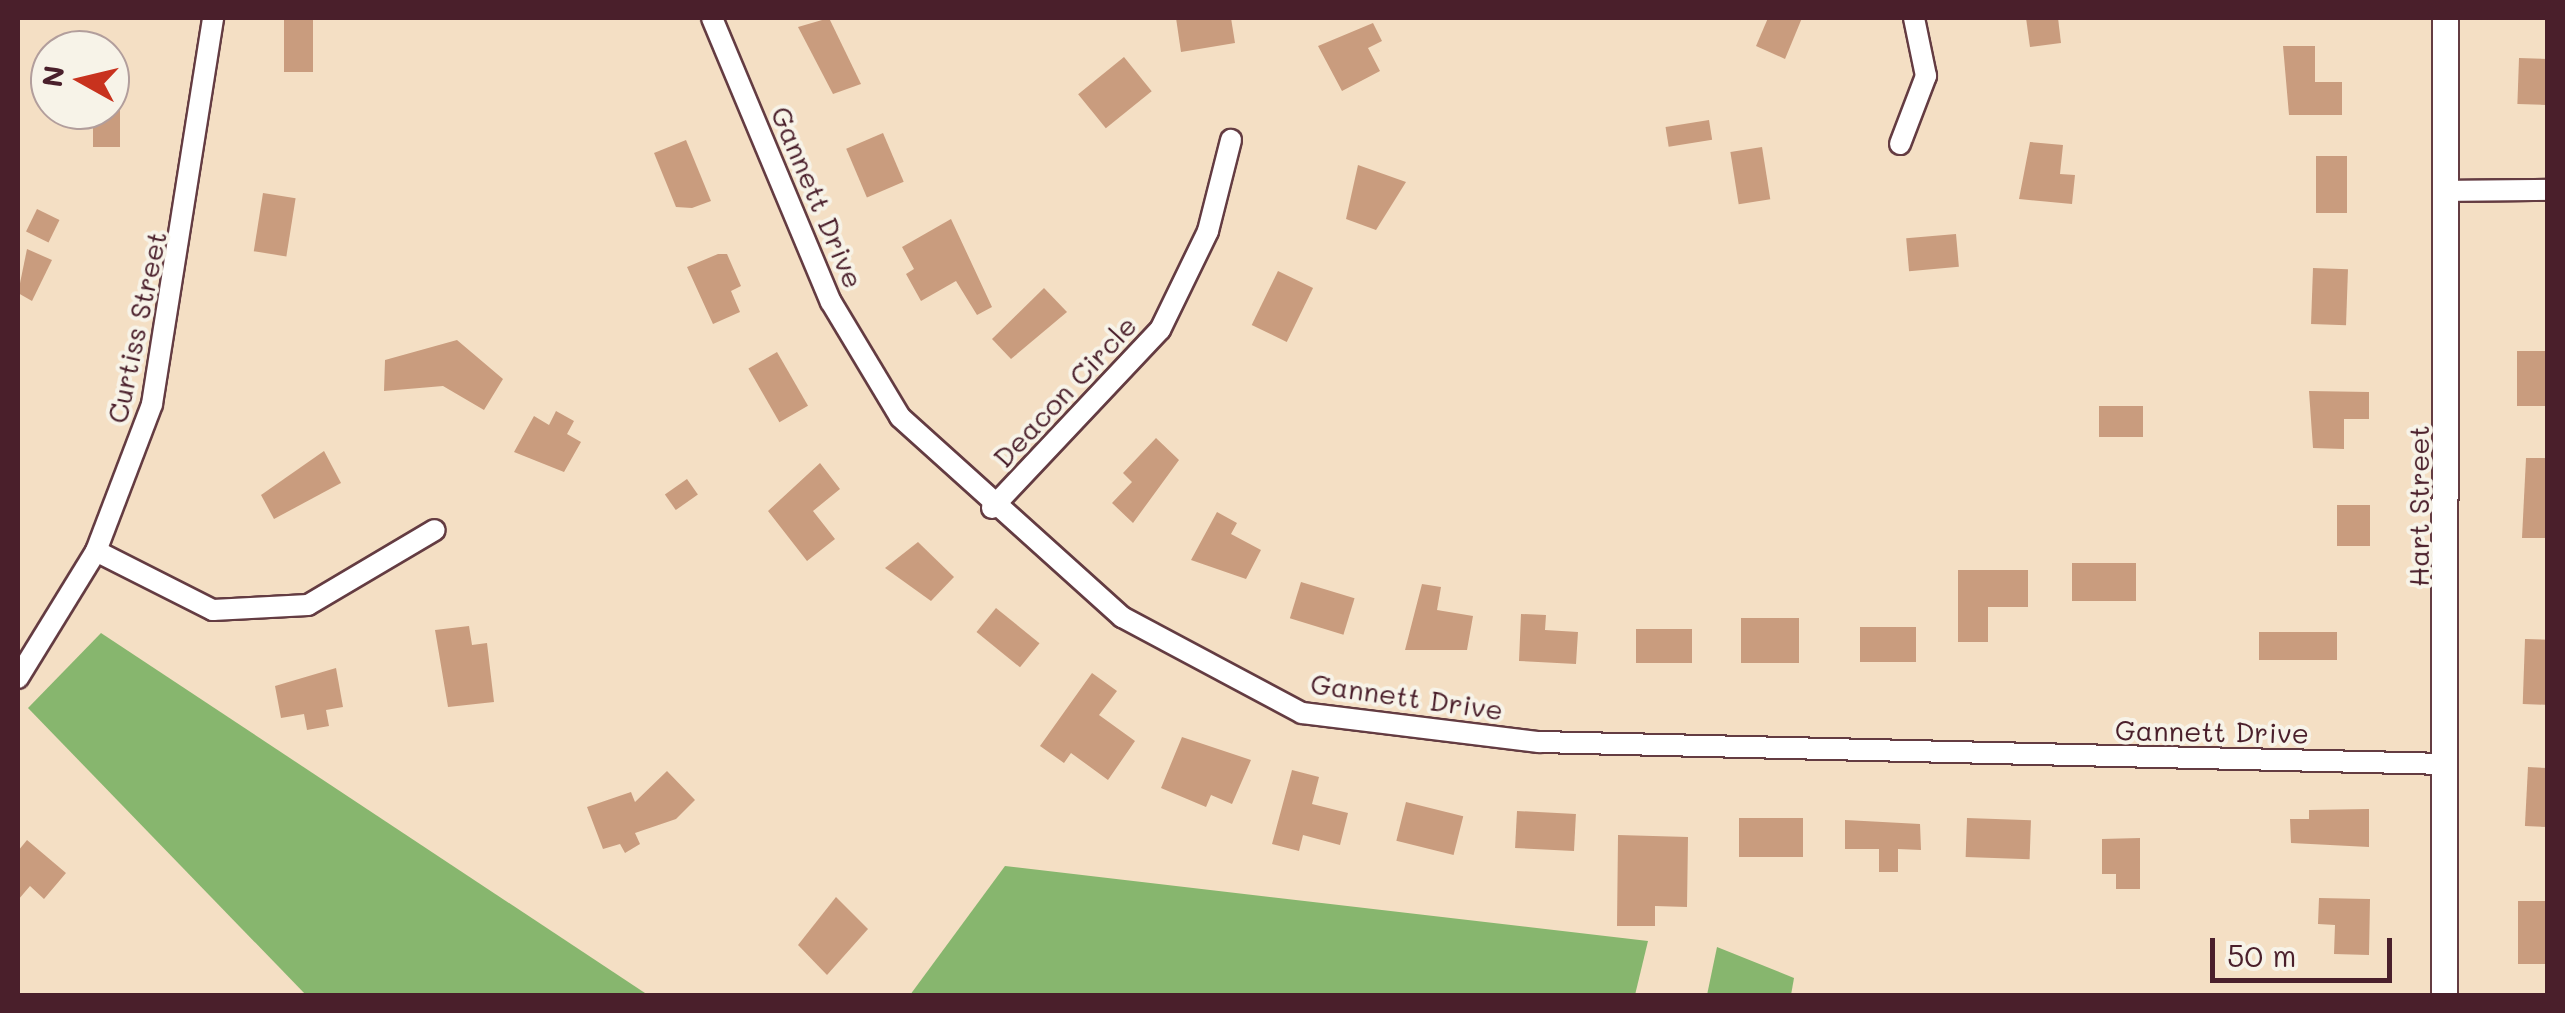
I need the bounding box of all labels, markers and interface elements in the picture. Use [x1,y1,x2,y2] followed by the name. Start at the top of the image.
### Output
[30,30,130,130] north arrow
[33,63,72,89] text: N
[765,101,871,293] street label: Gannett Drive
[99,228,173,426] street label: Curtiss Street
[985,308,1143,474] street label: Deacon Circle
[2401,425,2435,587] street label: Hart Street
[1309,666,1505,726] street label: Gannett Drive
[2115,713,2309,749] street label: Gannett Drive
[2215,918,2398,980] scale bar
[2227,935,2297,975] text: 50 m

